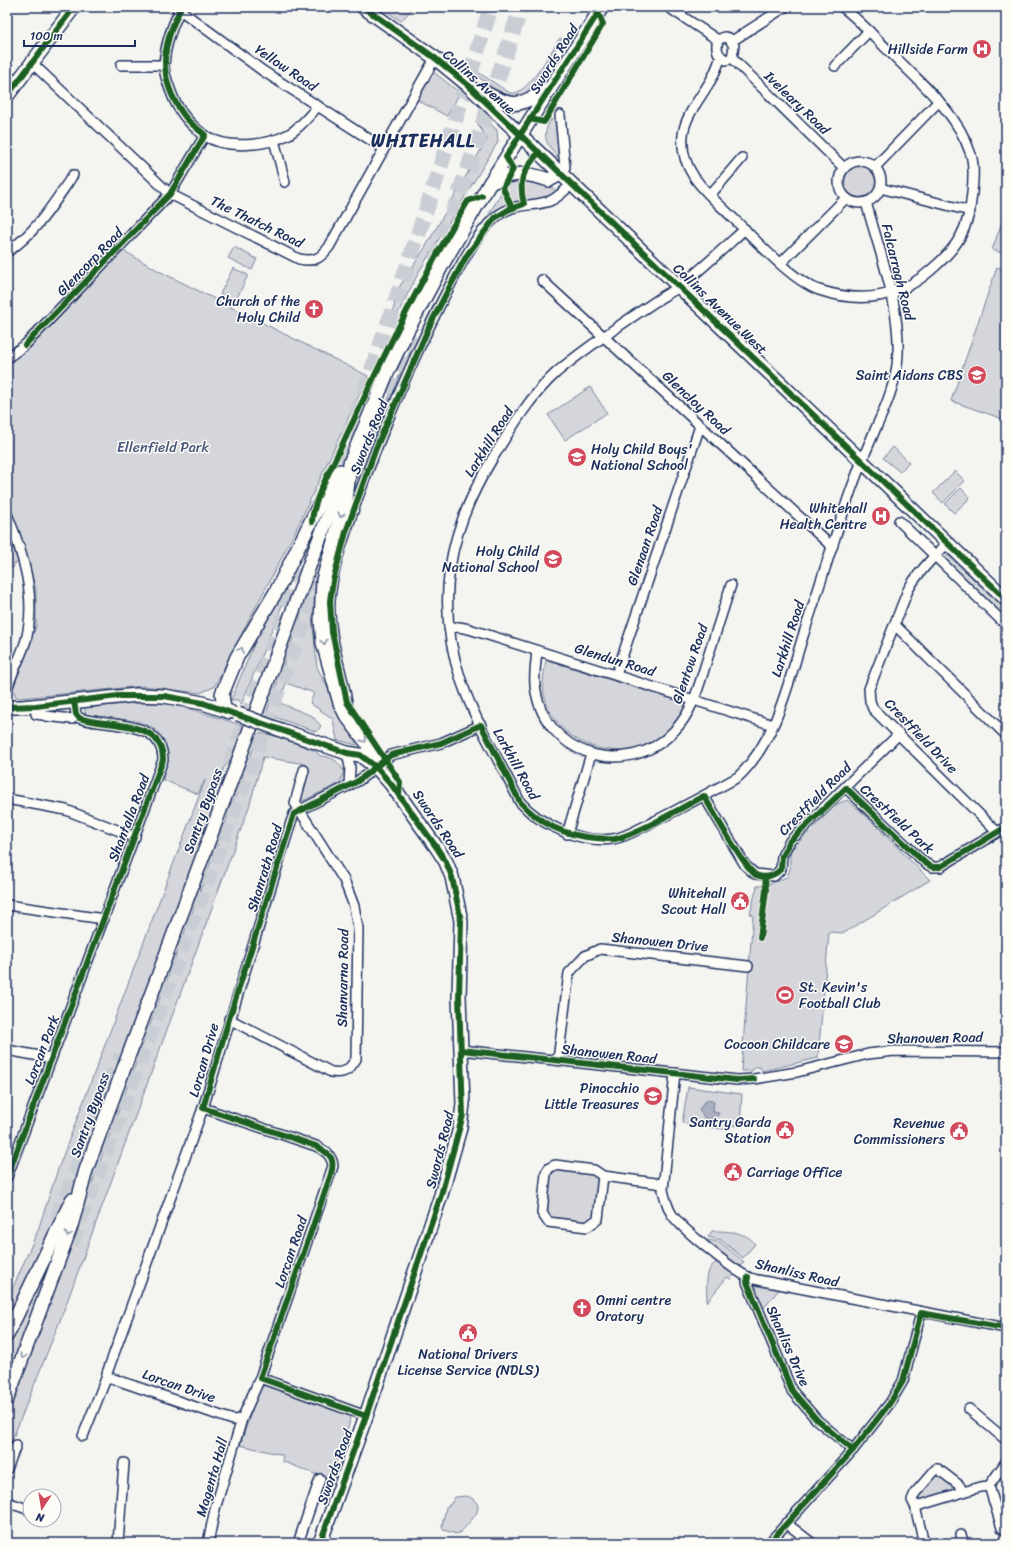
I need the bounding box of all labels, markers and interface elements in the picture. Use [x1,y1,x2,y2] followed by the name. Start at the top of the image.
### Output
[523,18,586,99] street label: Swords Road
[24,22,135,48] scale bar
[30,25,63,47] text: 100 m
[888,37,968,62] place label: Hillside Farm
[249,38,324,99] street label: Yellow Road
[971,38,993,60] hospital icon: Hillside Farm
[437,43,521,121] street label: Collins Avenue
[757,64,837,142] street label: Iveleary Road
[371,125,475,157] district label: WHITEHALL
[206,189,309,256] street label: The Thatch Road
[50,220,131,302] street label: Glencorp Road
[874,221,923,325] street label: Falcarragh Road
[667,257,773,361] street label: Collins Avenue West
[216,289,302,330] place label: Church of the Holy Child
[303,298,325,320] church icon: Church of the Holy Child
[856,363,964,388] place label: Saint Aidans CBS
[656,364,737,443] street label: Glencloy Road
[966,364,988,386] school or university icon: Saint Aidans CBS
[343,394,396,478] street label: Swords Road
[457,400,521,482] street label: Larkhill Road
[117,435,209,460] park label: Ellenfield Park
[591,437,693,478] place label: Holy Child Boys' National School
[566,446,588,468] school or university icon: Holy Child Boys' National School
[780,496,868,537] place label: Whitehall Health Centre
[620,501,671,589] street label: Glenaan Road
[870,505,892,527] hospital icon: Whitehall Health Centre
[337,511,346,518] one-way arrow
[442,539,541,580] place label: Holy Child National School
[542,548,564,570] school or university icon: Holy Child National School
[764,596,813,681] street label: Larkhill Road
[665,619,716,707] street label: Glentow Road
[571,636,660,685] street label: Glendun Road
[319,639,328,646] one-way arrow
[237,647,244,654] one-way arrow
[878,692,964,780] street label: Crestfield Drive
[486,723,547,806] street label: Larkhill Road
[359,735,366,742] one-way arrow
[772,755,859,842] street label: Crestfield Road
[176,764,230,857] street label: Santry Bypass
[101,769,158,865] street label: Shantalla Road
[854,777,941,861] street label: Crestfield Park
[406,784,471,865] street label: Swords Road
[240,820,291,915] street label: Shanrath Road
[661,881,727,922] place label: Whitehall Scout Hall
[729,890,751,912] public building icon: Whitehall Scout Hall
[610,924,710,960] street label: Shanowen Drive
[330,927,356,1027] street label: Shanvarna Road
[799,975,881,1016] place label: St. Kevin's Football Club
[774,984,796,1006] sports icon: St. Kevin's Football Club
[17,1011,67,1089] street label: Lorcan Park
[181,1020,227,1100] street label: Lorcan Drive
[887,1025,985,1051] street label: Shanowen Road
[724,1032,830,1057] place label: Cocoon Childcare
[833,1033,855,1055] school or university icon: Cocoon Childcare
[560,1037,659,1072] street label: Shanowen Road
[63,1068,117,1161] street label: Santry Bypass
[544,1076,640,1117] place label: Pinocchio Little Treasures
[642,1085,664,1107] school or university icon: Pinocchio Little Treasures
[418,1107,462,1191] street label: Swords Road
[689,1110,772,1151] place label: Santry Garda Station
[854,1111,946,1152] place label: Revenue Commissioners
[774,1119,796,1141] public building icon: Santry Garda Station
[948,1120,970,1142] public building icon: Revenue Commissioners
[747,1160,843,1185] place label: Carriage Office
[722,1161,744,1183] public building icon: Carriage Office
[267,1211,315,1291] street label: Lorcan Road
[64,1231,72,1238] one-way arrow
[753,1251,843,1295] street label: Shanliss Road
[596,1288,671,1329] place label: Omni centre Oratory
[571,1297,593,1319] church icon: Omni centre Oratory
[759,1301,817,1391] street label: Shanliss Drive
[457,1322,479,1344] public building icon: National Drivers License Service (NDLS)
[398,1342,539,1383] place label: National Drivers License Service (NDLS)
[19,1353,27,1360] one-way arrow
[139,1362,219,1410] street label: Lorcan Drive
[310,1424,361,1508] street label: Swords Road
[189,1433,236,1520] street label: Magenta Hall
[22,1488,62,1528] north arrow
[34,1507,47,1528] text: N

